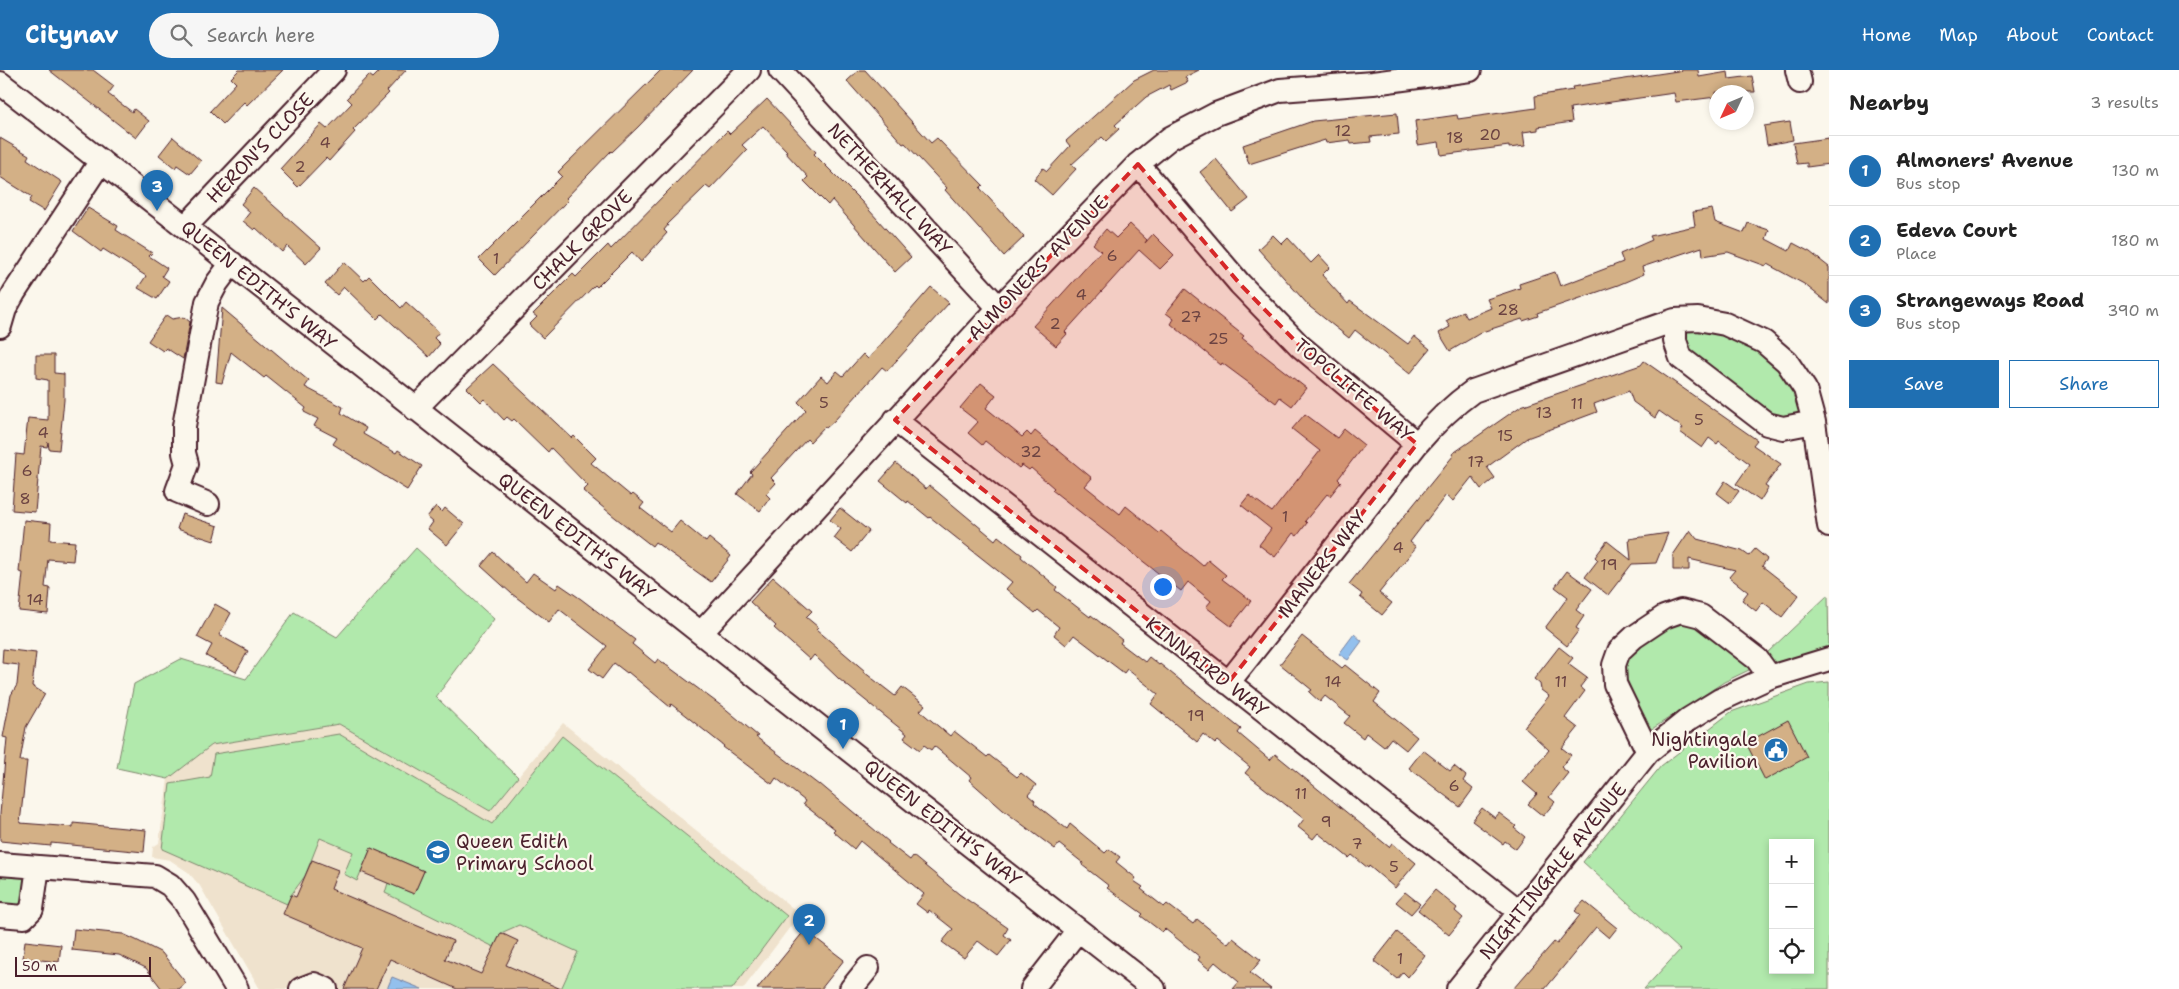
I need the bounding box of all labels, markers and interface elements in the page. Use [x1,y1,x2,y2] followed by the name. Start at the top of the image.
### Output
[149,13,499,58] search box
[25,19,119,51] text: Citynav
[167,21,195,49] icon: search
[207,23,315,48] text: Search here
[1862,23,1911,47] text: Home
[1939,23,1978,47] text: Map
[2006,23,2059,47] text: About
[2087,23,2154,47] text: Contact
[1709,85,1754,130] north arrow
[201,87,319,209] street label: HERON'S CLOSE
[1849,89,1929,117] text: Nearby
[2090,92,2159,113] text: 3 results
[822,118,958,261] street label: NETHERHALL WAY
[1334,120,1352,141] house number: 12
[1479,124,1501,145] house number: 20
[1446,127,1464,148] house number: 18
[319,132,331,153] house number: 4
[1896,148,2073,173] text: Almoners' Avenue
[294,156,306,177] house number: 2
[1861,160,1869,181] text: 1
[2112,160,2159,181] text: 130 m
[141,170,173,211] pin: 3
[1896,173,1961,194] text: Bus stop
[526,184,638,296] street label: CHALK GROVE
[962,190,1114,346] street label: ALMONERS' AVENUE
[176,214,342,356] street label: QUEEN EDITH'S WAY
[1896,218,2017,243] text: Edeva Court
[1859,230,1871,251] text: 2
[2111,230,2159,251] text: 180 m
[1896,243,1937,264] text: Place
[1106,245,1118,266] house number: 6
[493,248,499,269] house number: 1
[1075,284,1087,305] house number: 4
[1896,288,2084,313] text: Strangeways Road
[1497,299,1519,320] house number: 28
[1859,300,1871,321] text: 3
[2107,300,2159,321] text: 390 m
[1180,306,1202,327] house number: 27
[1049,313,1061,334] house number: 2
[1896,313,1961,334] text: Bus stop
[1208,328,1228,349] house number: 25
[1289,333,1419,448] street label: TOPCLIFFE WAY
[1849,360,1999,408] button: Save
[2009,360,2159,408] button: Share
[819,392,829,413] house number: 5
[1571,393,1583,414] house number: 11
[1535,402,1553,423] house number: 13
[1694,409,1704,430] house number: 5
[37,422,49,443] house number: 4
[1497,425,1513,446] house number: 15
[1020,441,1042,462] house number: 32
[1467,451,1485,472] house number: 17
[21,460,33,481] house number: 6
[493,467,661,606] street label: QUEEN EDITH'S WAY
[19,488,31,509] house number: 8
[1272,505,1372,623] street label: MANERS WAY
[1282,506,1288,527] house number: 1
[1392,537,1404,558] house number: 4
[1600,554,1618,575] house number: 19
[1150,574,1176,600] your location
[26,589,44,610] house number: 14
[1140,611,1274,723] street label: KINNAIRD WAY
[1324,671,1342,692] house number: 14
[1555,671,1567,692] house number: 11
[1187,705,1205,726] house number: 19
[827,708,859,749] pin: 1
[1651,727,1758,774] place label: Nightingale Pavilion
[1763,737,1789,763] public building icon: Nightingale Pavilion
[859,754,1027,893] street label: QUEEN EDITH'S WAY
[1448,775,1460,796] house number: 6
[1474,777,1632,965] street label: NIGHTINGALE AVENUE
[1295,783,1307,804] house number: 11
[1320,811,1332,832] house number: 9
[456,829,594,876] place label: Queen Edith Primary School
[1351,833,1363,854] house number: 7
[425,839,451,865] school or university icon: Queen Edith Primary School
[1769,839,1814,974] map controls
[1769,839,1814,884] button: +
[1389,856,1399,877] house number: 5
[1769,884,1814,929] button: −
[793,904,825,945] pin: 2
[1769,929,1814,974] button: locate
[1397,948,1403,969] house number: 1
[15,954,151,977] scale bar
[22,957,57,975] text: 50 m

